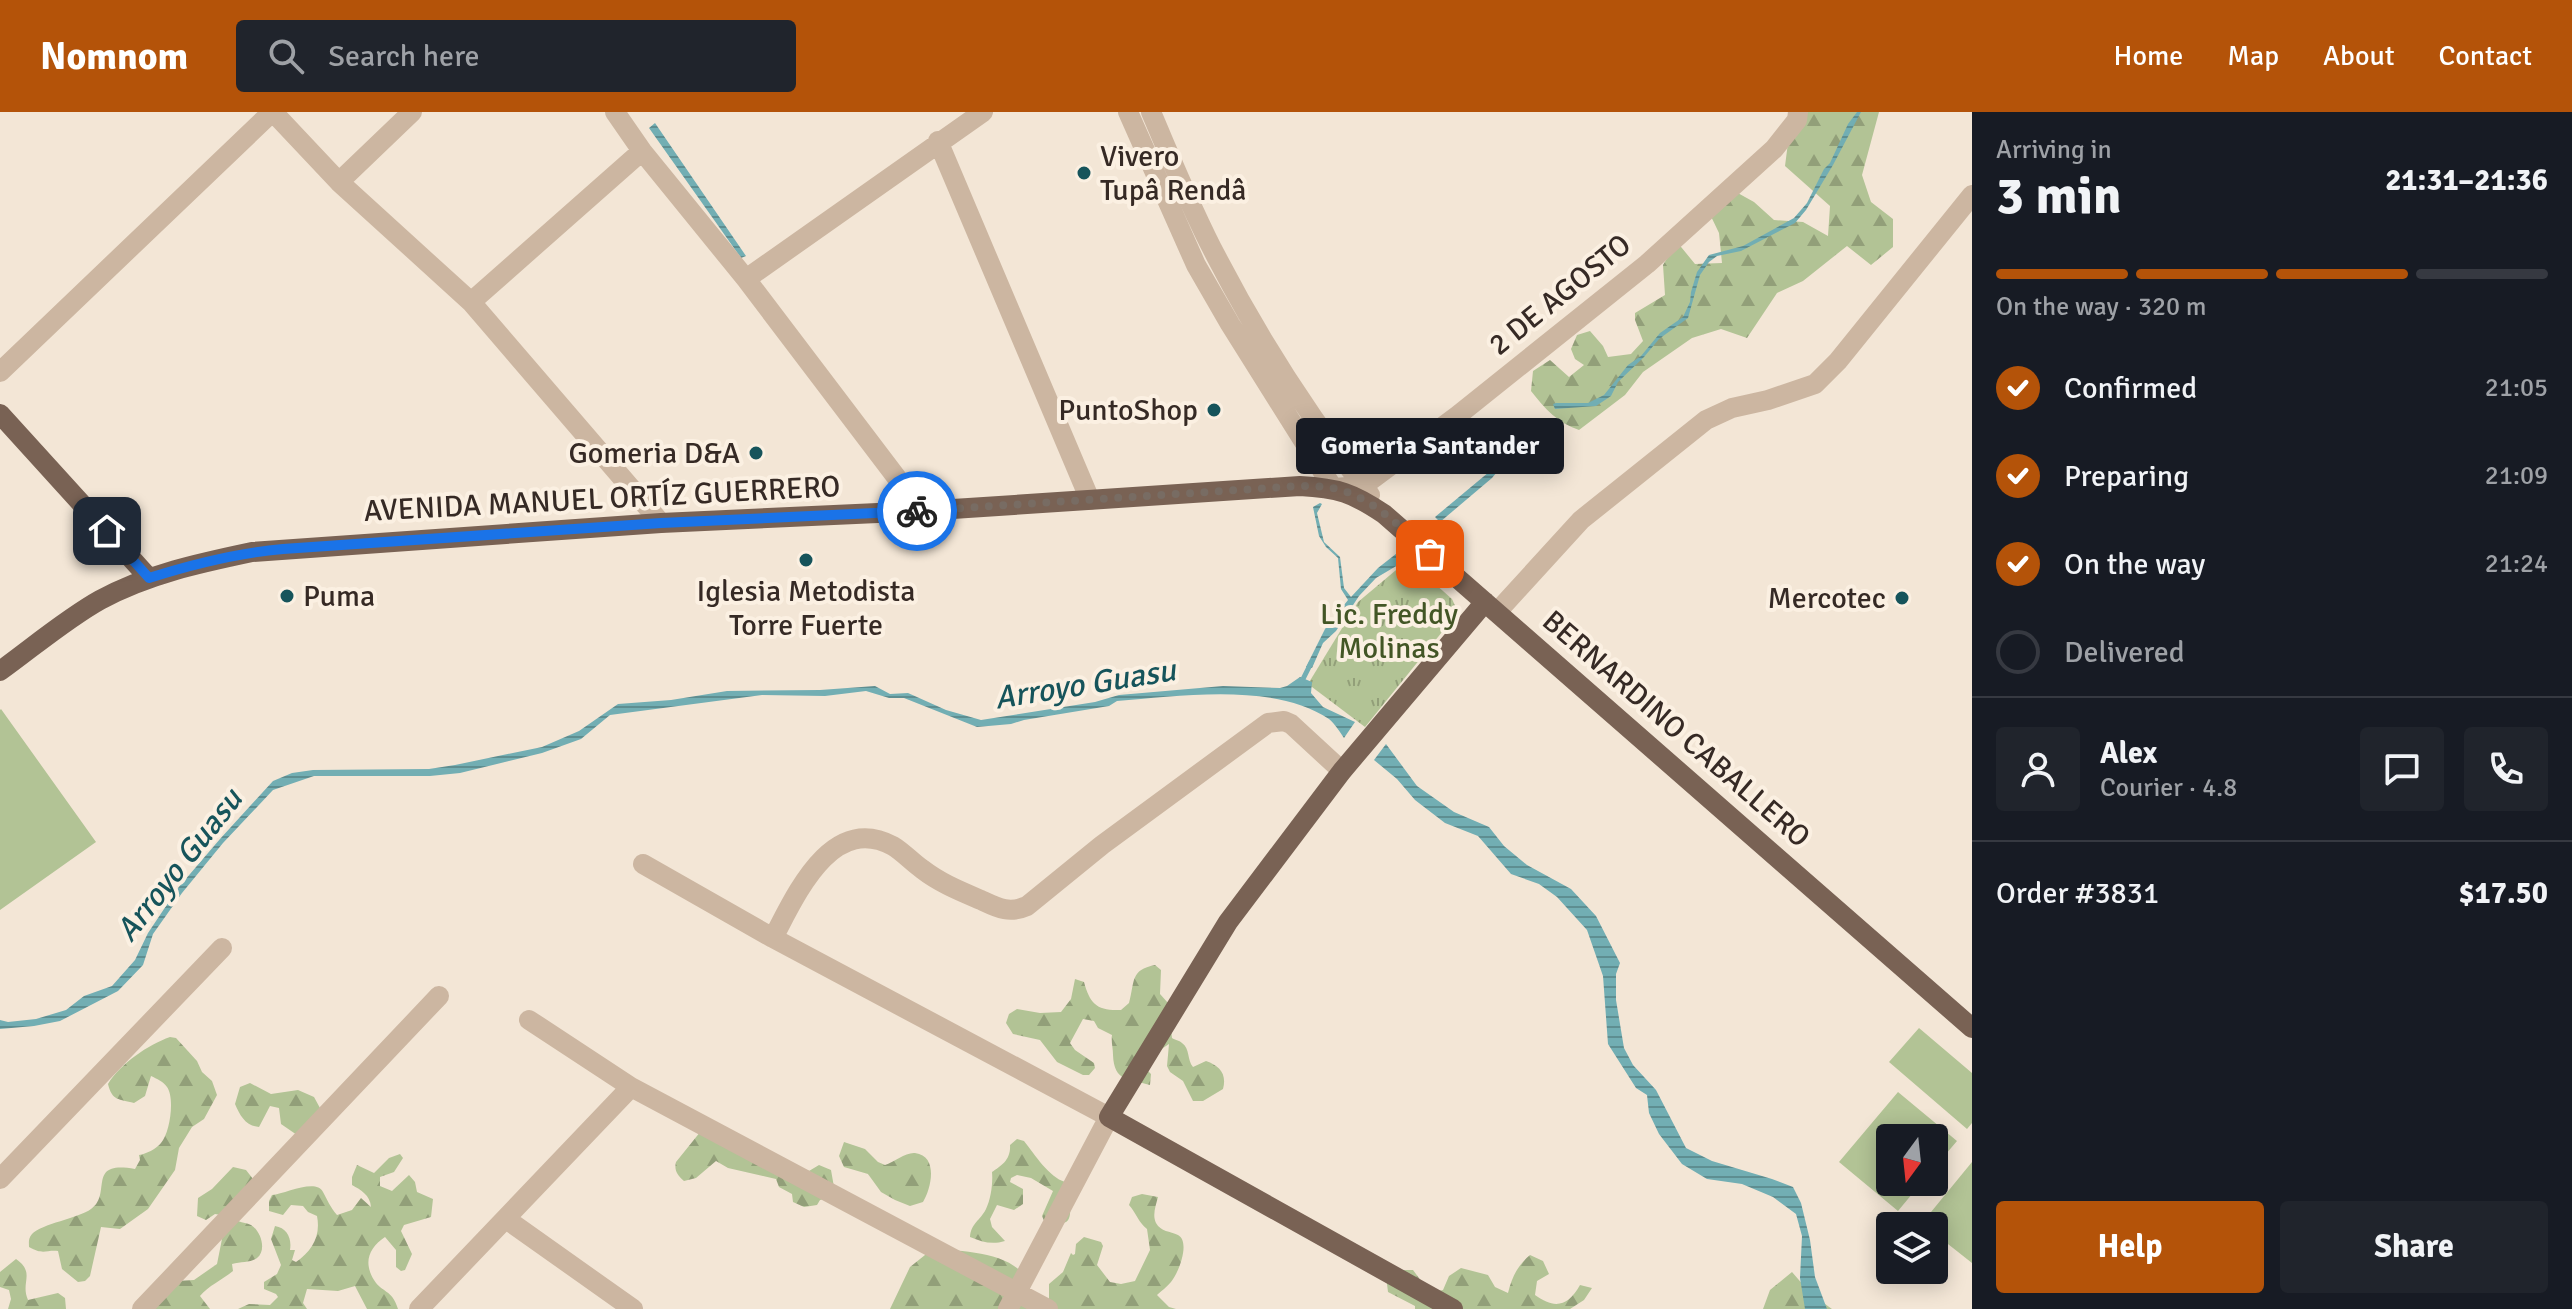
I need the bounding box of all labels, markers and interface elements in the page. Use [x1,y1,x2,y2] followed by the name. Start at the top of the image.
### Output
[236,20,796,92] search box
[40,33,188,80] text: Nomnom
[264,34,308,78] icon: search
[328,38,480,75] text: Search here
[2114,39,2183,73] text: Home
[2227,39,2279,73] text: Map
[2323,39,2395,73] text: About
[2439,39,2532,73] text: Contact
[1996,134,2112,166] text: Arriving in
[1100,138,1247,209] place label: Vivero Tupâ Rendâ
[2385,162,2548,199] text: 21:31–21:36
[1075,164,1093,182] marker: Vivero Tupâ Rendâ
[1996,164,2122,228] text: 3 min
[1481,226,1639,364] street label: 2 DE AGOSTO
[1996,291,2206,323] text: On the way · 320 m
[1996,366,2040,410] icon: check
[2064,370,2197,407] text: Confirmed
[2485,372,2548,404] text: 21:05
[1058,392,1198,429] place label: PuntoShop
[1205,401,1223,419] marker: PuntoShop
[1296,418,1564,474] callout: Gomeria Santander
[1321,430,1539,462] text: Gomeria Santander
[568,435,740,472] place label: Gomeria D&A
[747,444,765,462] marker: Gomeria D&A
[1996,454,2040,498] icon: check
[2064,458,2189,495] text: Preparing
[2485,460,2548,492] text: 21:09
[363,468,841,530] street label: AVENIDA MANUEL ORTÍZ GUERRERO
[877,471,957,551] courier
[895,489,939,533] icon: bike
[73,497,141,565] pin
[85,509,129,553] icon: home
[1396,520,1464,588] pin
[1408,532,1452,576] icon: bag
[1996,542,2040,586] icon: check
[2064,546,2205,583] text: On the way
[2485,548,2548,580] text: 21:24
[797,551,815,569] marker: Iglesia Metodista Torre Fuerte
[696,573,916,644] place label: Iglesia Metodista Torre Fuerte
[303,578,375,615] place label: Puma
[1768,580,1886,617] place label: Mercotec
[278,587,296,605] marker: Puma
[1893,589,1911,607] marker: Mercotec
[1320,596,1458,667] park label: Lic. Freddy Molinas
[1535,603,1817,855] street label: BERNARDINO CABALLERO
[2064,634,2185,671] text: Delivered
[992,650,1180,718] water label: Arroyo Guasu
[1996,727,2080,811] button: person
[2360,727,2444,811] button: chat
[2464,727,2548,811] button: phone
[2100,735,2157,772] text: Alex
[2100,772,2237,804] text: Courier · 4.8
[107,780,252,949] water label: Arroyo Guasu
[1996,875,2159,912] text: Order #3831
[2458,875,2548,912] text: $17.50
[1876,1124,1948,1196] north arrow
[1876,1124,1948,1284] map controls
[1996,1201,2264,1293] button: Help
[2280,1201,2548,1293] button: Share
[1876,1212,1948,1284] button: layers

